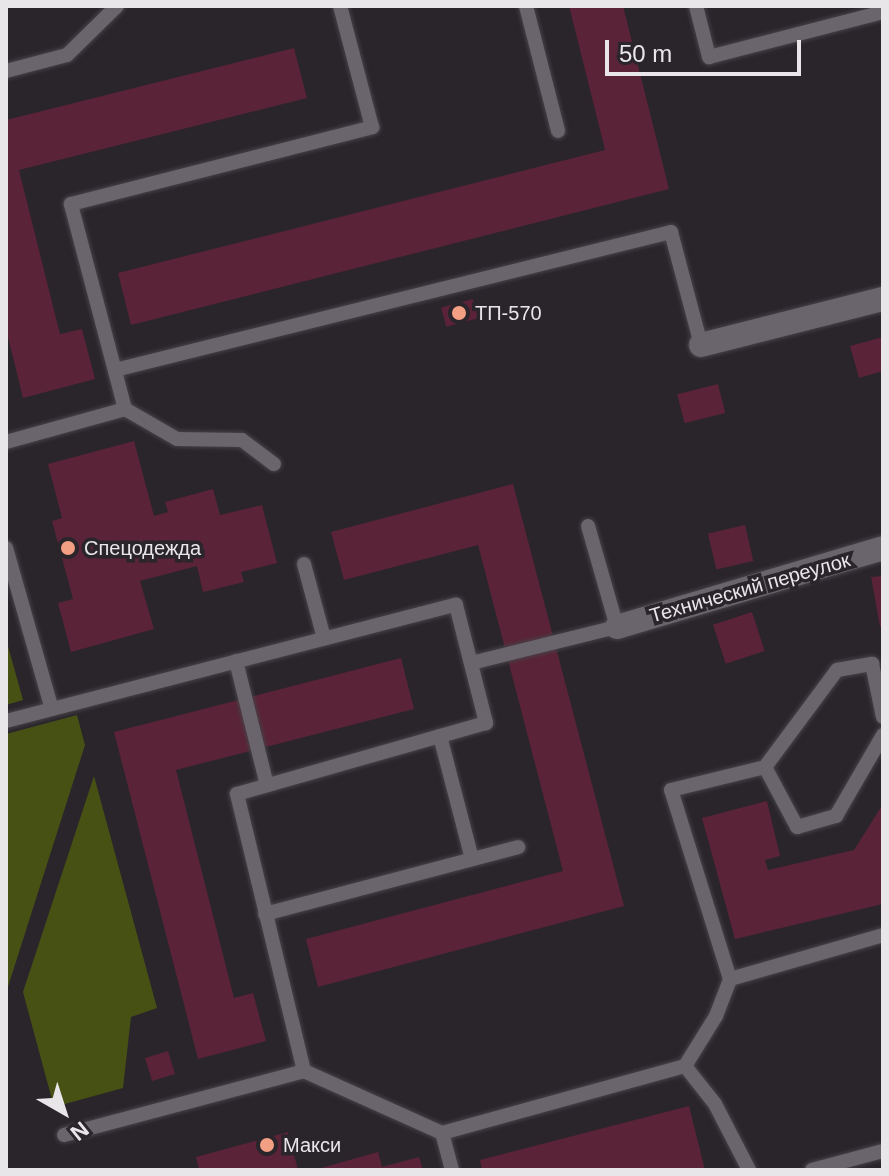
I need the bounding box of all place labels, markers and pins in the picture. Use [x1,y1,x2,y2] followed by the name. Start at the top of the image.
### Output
[475,301,542,325] place label: ТП-570
[450,304,468,322] marker: ТП-570
[84,536,201,560] place label: Спецодежда
[59,539,77,557] marker: Спецодежда
[283,1133,341,1157] place label: Макси
[258,1136,276,1154] marker: Макси

